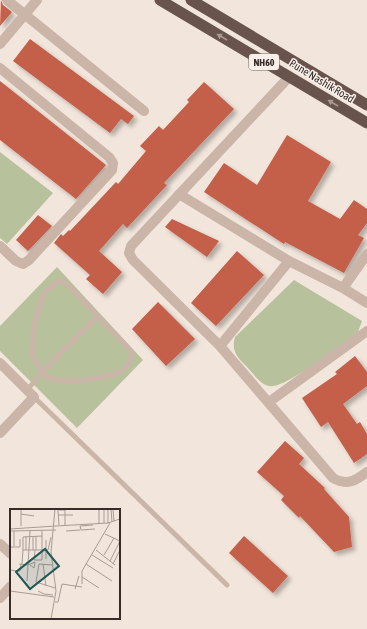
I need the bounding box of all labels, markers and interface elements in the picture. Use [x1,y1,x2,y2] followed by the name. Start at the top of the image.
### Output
[216,33,228,40] one-way arrow
[249,54,279,70] road number: NH60
[288,57,356,105] street label: Pune Nashik Road
[328,99,338,107] one-way arrow
[10,509,120,619] inset map

